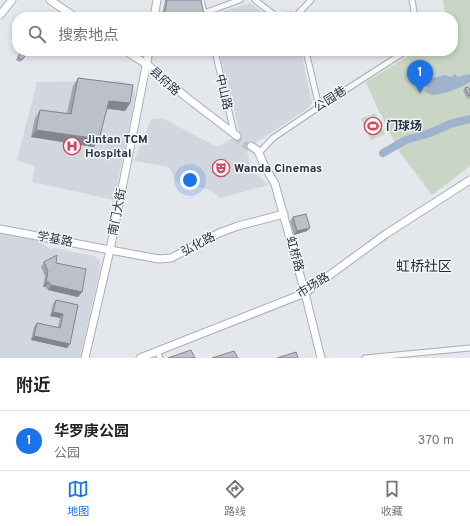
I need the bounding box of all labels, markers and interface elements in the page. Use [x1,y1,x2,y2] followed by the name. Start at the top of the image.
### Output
[12,12,458,56] search box
[26,23,48,45] icon: search
[58,27,118,46] text: 搜索地点
[407,60,433,93] pin: 1
[146,64,183,100] street label: 县府路
[211,73,235,112] street label: 中山路
[311,83,350,116] street label: 公园巷
[363,116,383,136] sports icon: 门球场
[386,119,422,135] place label: 门球场
[85,132,148,162] place label: Jintan TCM Hospital
[62,136,82,156] hospital icon: Jintan TCM Hospital
[211,158,231,178] theatre icon: Wanda Cinemas
[234,161,322,177] place label: Wanda Cinemas
[180,170,200,190] your location
[106,187,130,237] street label: 南门大街
[36,229,74,251] street label: 学基路
[179,229,218,260] street label: 弘化路
[282,235,306,274] street label: 虹桥路
[396,259,452,276] district label: 虹桥社区
[294,270,333,302] street label: 市场路
[16,376,50,398] text: 附近
[54,423,129,442] text: 华罗庚公园
[26,433,32,449] text: 1
[417,433,454,449] text: 370 m
[54,446,80,462] text: 公园
[67,478,89,519] tab: 地图
[224,478,246,519] tab: 路线
[381,478,403,519] tab: 收藏

